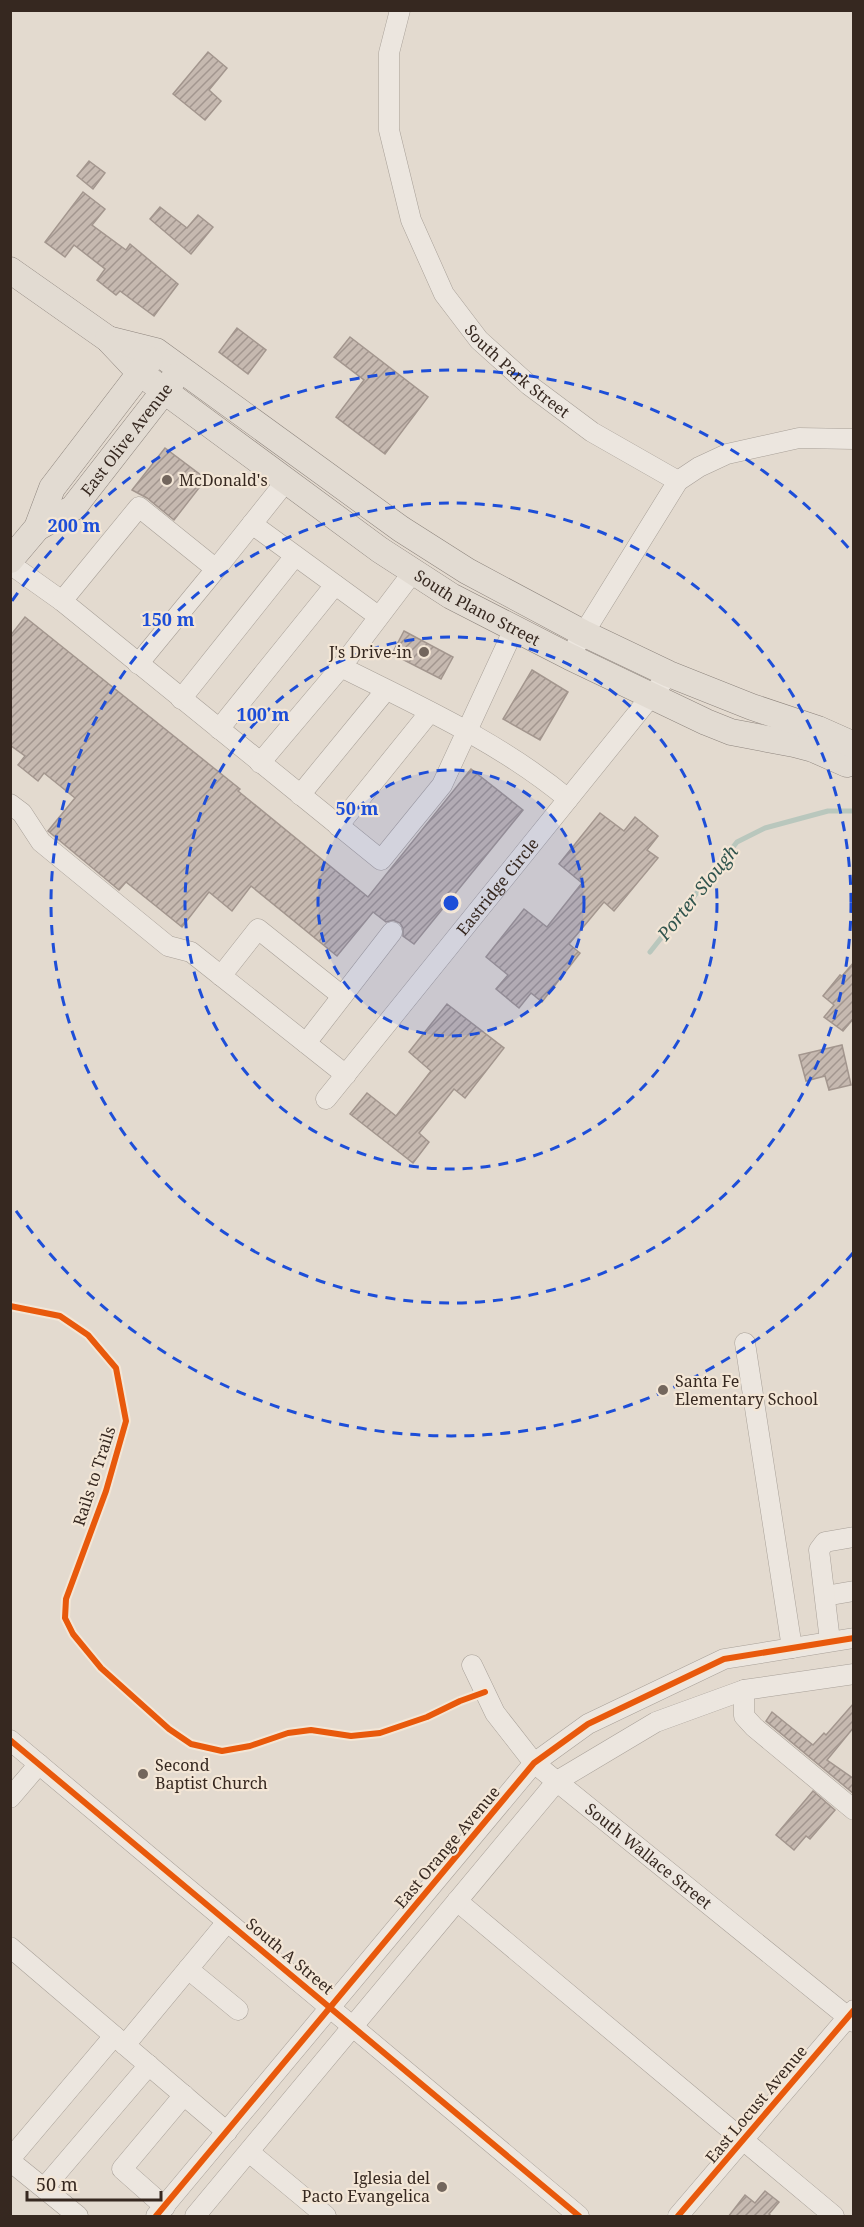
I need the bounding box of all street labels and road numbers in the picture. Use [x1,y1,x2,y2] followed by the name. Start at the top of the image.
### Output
[460,320,574,423] street label: South Park Street
[76,379,177,500] street label: East Olive Avenue
[410,564,544,651] street label: South Plano Street
[451,833,544,940] street label: Eastridge Circle
[68,1423,120,1529] street label: Rails to Trails
[389,1781,505,1913] street label: East Orange Avenue
[581,1798,717,1914] street label: South Wallace Street
[242,1913,339,1999] street label: South A Street
[700,2040,812,2168] street label: East Locust Avenue

